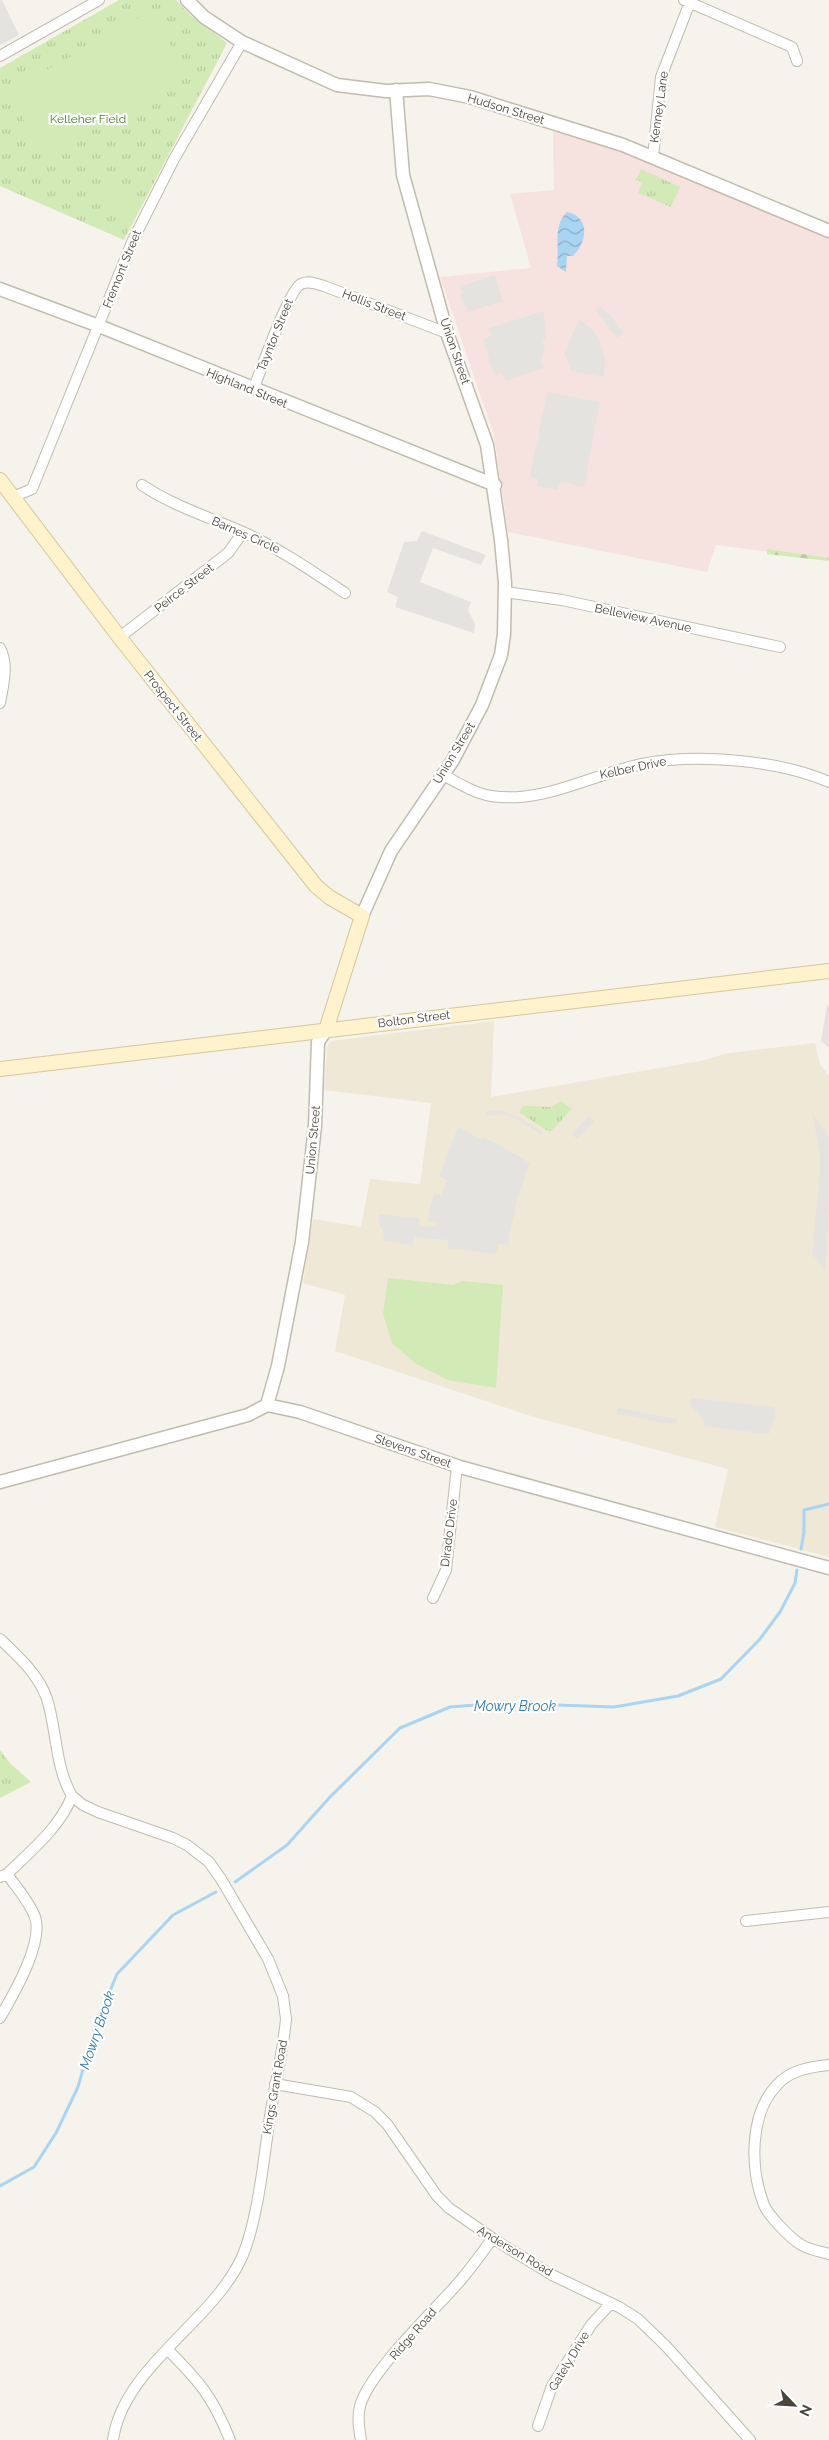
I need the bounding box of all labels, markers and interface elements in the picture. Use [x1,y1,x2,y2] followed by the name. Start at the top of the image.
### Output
[647,70,671,144] street label: Kenney Lane
[466,91,546,127] street label: Hudson Street
[50,112,126,126] park label: Kelleher Field
[100,228,144,310] street label: Fremont Street
[340,286,408,324] street label: Hollis Street
[254,297,296,373] street label: Tayntor Street
[437,316,473,386] street label: Union Street
[204,365,290,411] street label: Highland Street
[210,514,282,556] street label: Barnes Circle
[152,561,216,615] street label: Peirce Street
[593,601,693,635] street label: Belleview Avenue
[141,668,205,744] street label: Prospect Street
[430,720,478,786] street label: Union Street
[598,754,668,782] street label: Kelber Drive
[377,1008,451,1030] street label: Bolton Street
[303,1105,323,1175] street label: Union Street
[373,1431,453,1471] street label: Stevens Street
[438,1498,460,1568] street label: Dirado Drive
[474,1698,556,1714] water label: Mowry Brook
[76,1988,118,2071] water label: Mowry Brook
[260,2039,290,2135] street label: Kings Grant Road
[475,2223,555,2279] street label: Anderson Road
[387,2305,439,2363] street label: Ridge Road
[546,2329,592,2393] street label: Gately Drive
[769,2380,819,2430] north arrow
[796,2402,815,2419] text: N

